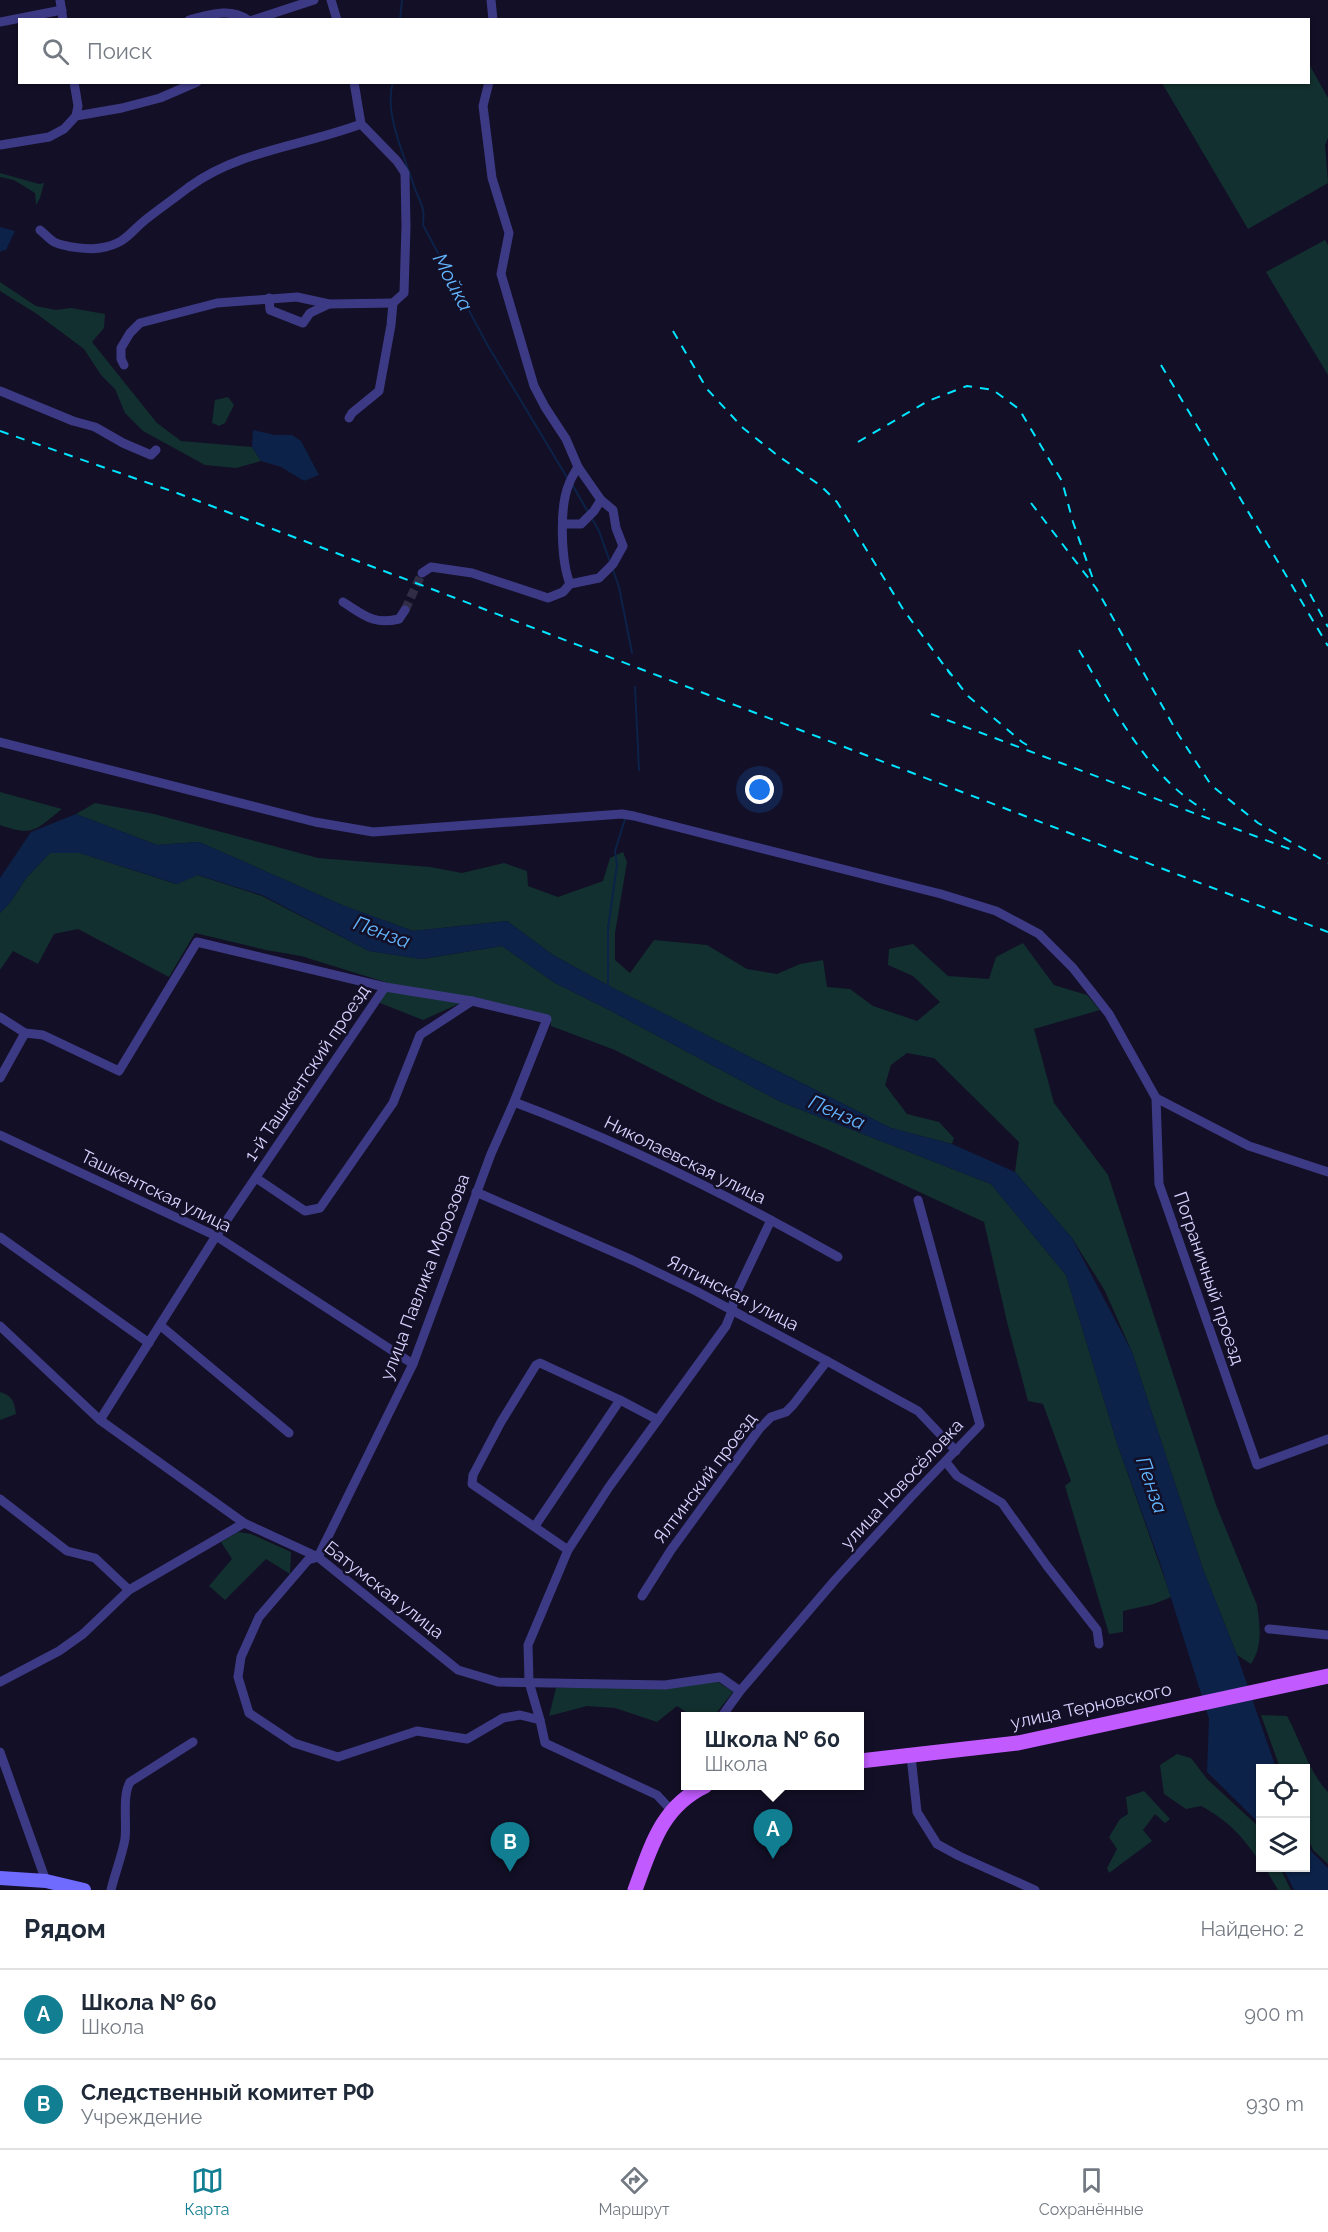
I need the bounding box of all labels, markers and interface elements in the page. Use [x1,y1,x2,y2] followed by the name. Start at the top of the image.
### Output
[18,18,1310,84] search box
[39,35,72,68] icon: search
[87,38,152,64] text: Поиск
[428,249,478,315] water label: Мойка
[745,775,774,804] your location
[350,911,414,953] water label: Пенза
[240,981,373,1165] street label: 1-й Ташкентский проезд
[805,1090,869,1134] water label: Пенза
[601,1111,769,1208] street label: Николаевская улица
[77,1145,235,1236] street label: Ташкентская улица
[375,1171,474,1383] street label: улица Павлика Морозова
[1170,1189,1249,1367] street label: Пограничный проезд
[664,1250,803,1335] street label: Ялтинская улица
[649,1408,761,1547] street label: Ялтинский проезд
[836,1414,967,1553] street label: улица Новосёловка
[1131,1453,1173,1517] water label: Пенза
[320,1536,448,1643] street label: Батумская улица
[1009,1678,1174,1733] street label: улица Терновского
[681,1712,864,1790] popup
[705,1726,840,1752] text: Школа № 60
[705,1752,768,1776] text: Школа
[1256,1764,1310,1872] map controls
[1256,1764,1310,1818] button: locate
[754,1810,792,1859] pin: A
[1256,1818,1310,1872] button: layers
[490,1822,530,1872] pin: B
[24,1914,106,1944] text: Рядом
[1200,1917,1304,1941] text: Найдено: 2
[81,1989,217,2015] text: Школа № 60
[37,2002,50,2026] text: A
[1244,2002,1304,2026] text: 900 m
[81,2015,144,2039] text: Школа
[81,2079,374,2105] text: Следственный комитет РФ
[37,2092,50,2116] text: B
[1246,2092,1304,2116] text: 930 m
[81,2105,202,2129] text: Учреждение
[184,2164,230,2219] tab: Карта
[599,2164,670,2219] tab: Маршрут
[1039,2164,1143,2219] tab: Сохранённые

